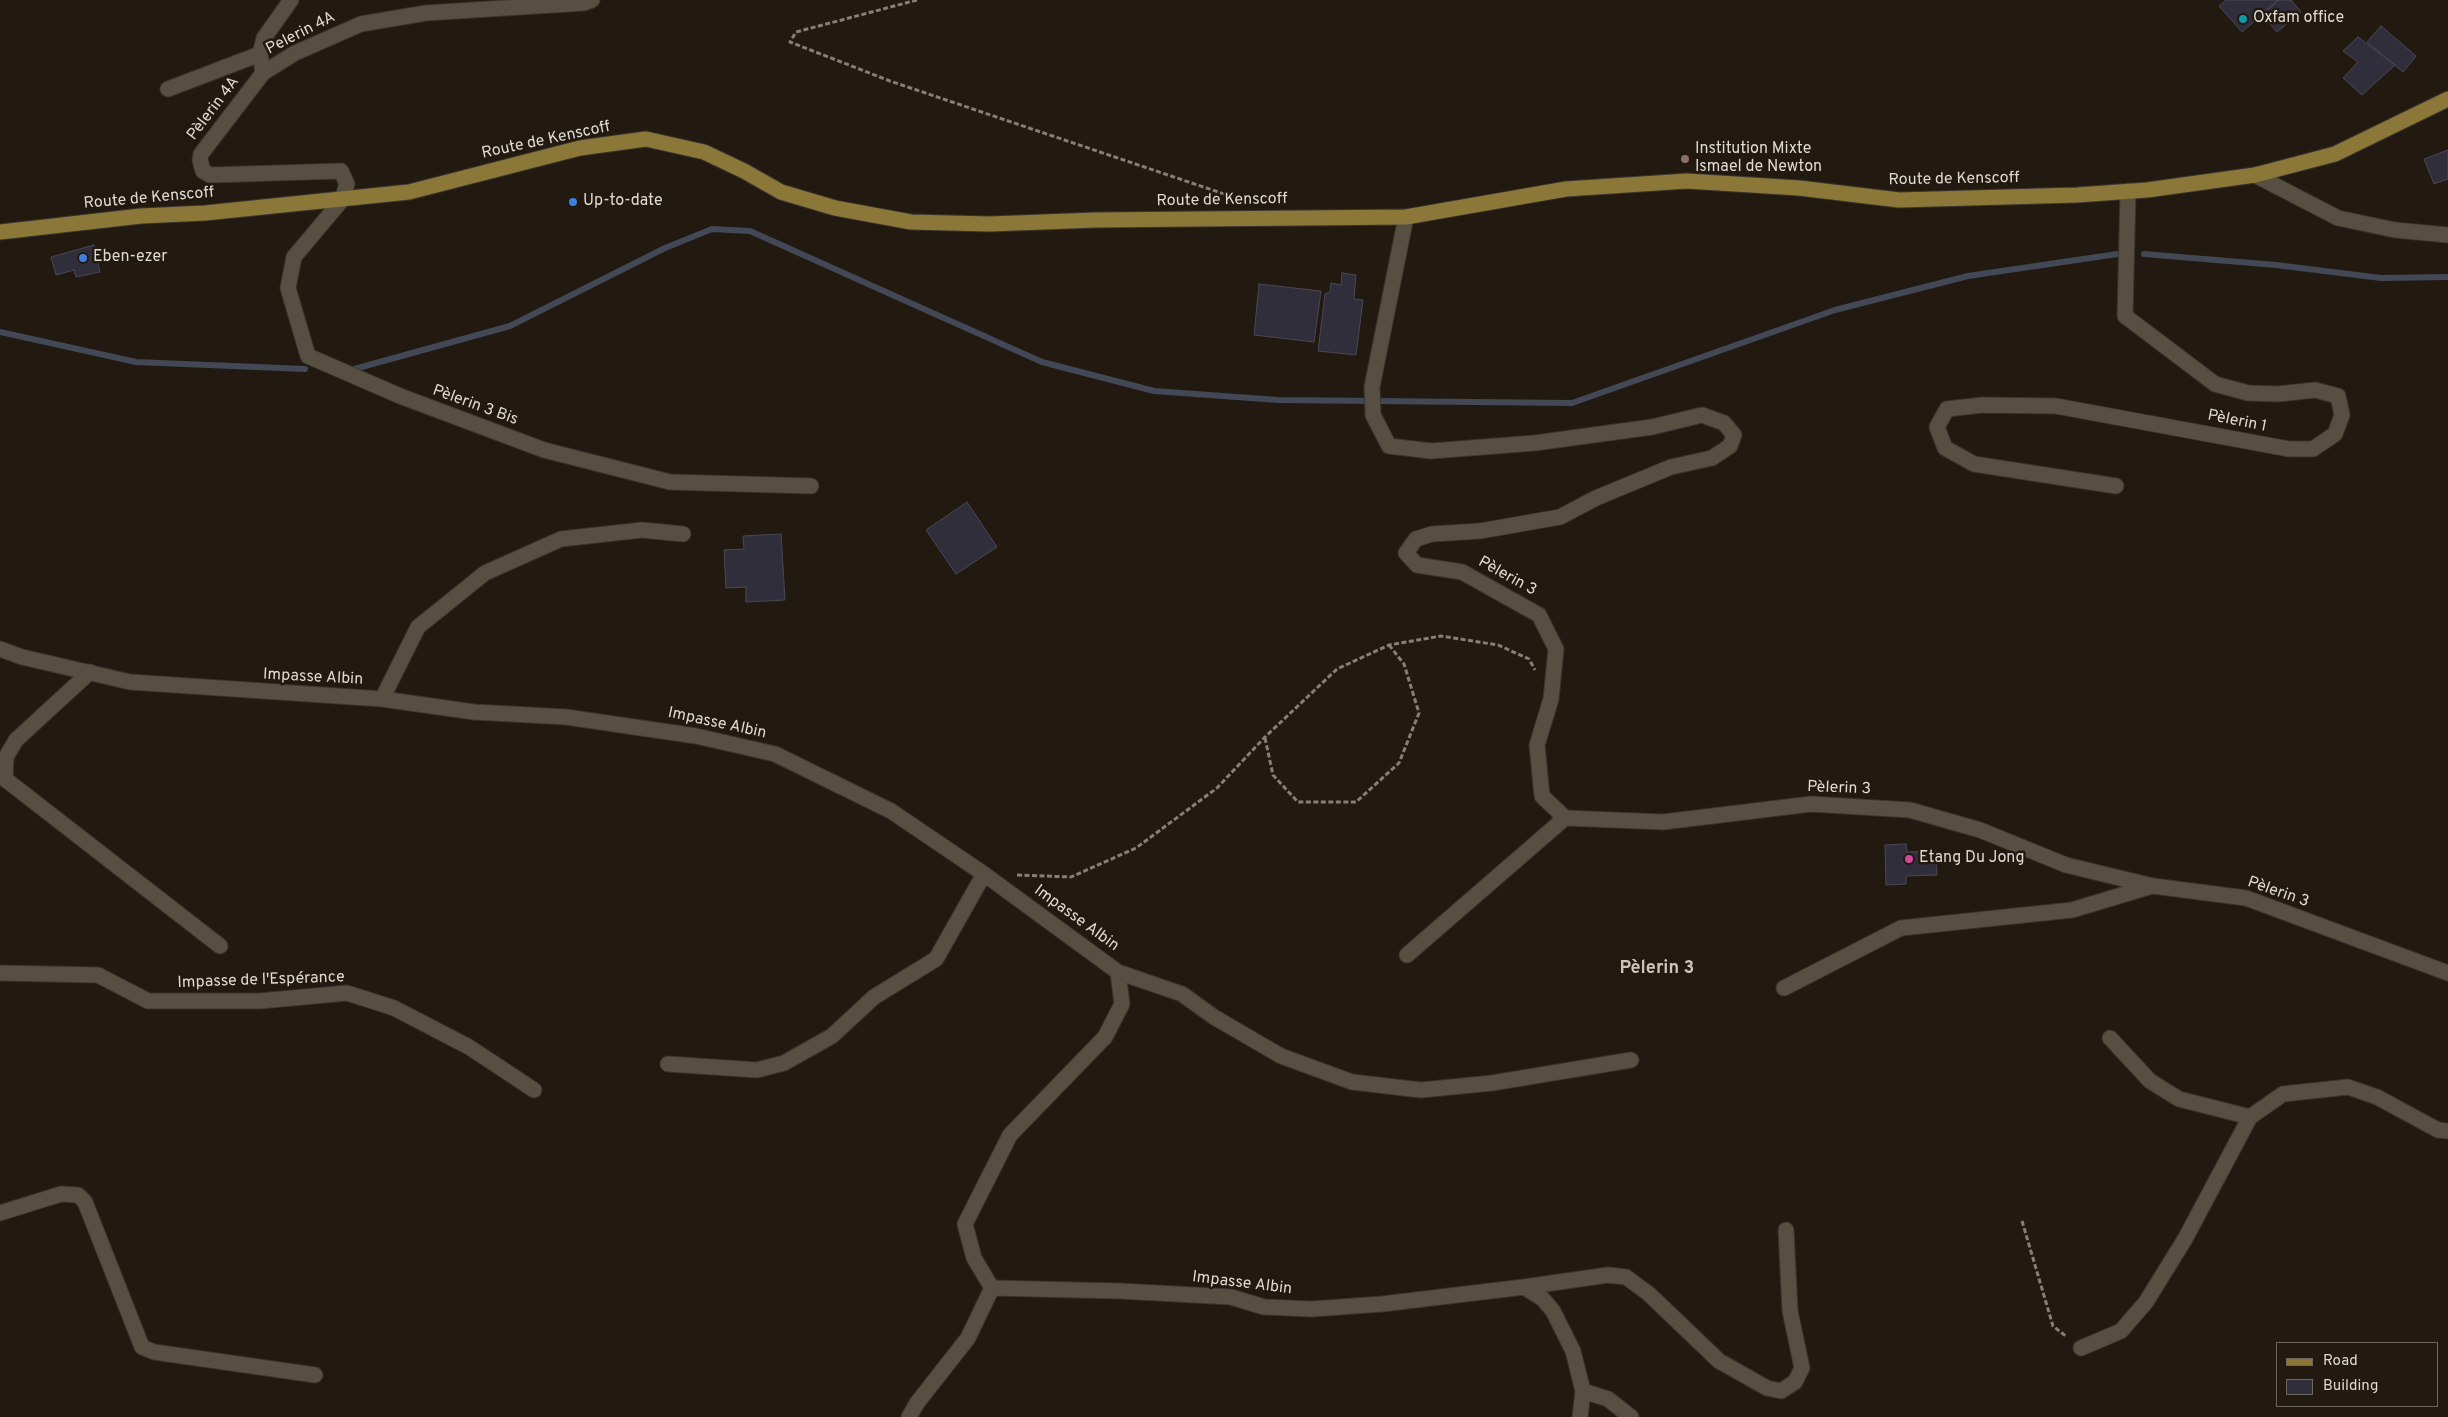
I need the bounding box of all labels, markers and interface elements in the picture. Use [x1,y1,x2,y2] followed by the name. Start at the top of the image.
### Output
[263,8,339,60] street label: Pelerin 4A
[2253,9,2344,29] place label: Oxfam office
[2237,13,2249,25] marker: Oxfam office
[184,73,244,145] street label: Pèlerin 4A
[480,118,612,164] street label: Route de Kenscoff
[1695,140,1822,178] place label: Institution Mixte Ismael de Newton
[1679,153,1691,165] marker: Institution Mixte Ismael de Newton
[1888,169,2020,191] street label: Route de Kenscoff
[83,184,215,214] street label: Route de Kenscoff
[1156,190,1288,212] street label: Route de Kenscoff
[583,192,662,212] place label: Up-to-date
[567,196,579,208] marker: Up-to-date
[93,248,167,268] place label: Eben-ezer
[77,252,89,264] marker: Eben-ezer
[430,382,520,430] street label: Pèlerin 3 Bis
[2206,407,2268,437] street label: Pèlerin 1
[1474,553,1540,601] street label: Pèlerin 3
[262,666,364,690] street label: Impasse Albin
[666,704,768,744] street label: Impasse Albin
[1807,778,1871,800] street label: Pèlerin 3
[1919,849,2025,869] place label: Etang Du Jong
[1903,853,1915,865] marker: Etang Du Jong
[2245,874,2311,912] street label: Pèlerin 3
[1030,882,1122,956] street label: Impasse Albin
[1620,958,1694,980] district label: Pèlerin 3
[177,968,345,994] street label: Impasse de l'Espérance
[1191,1268,1293,1300] street label: Impasse Albin
[2276,1342,2438,1407] legend
[2323,1352,2358,1371] text: Road
[2323,1377,2378,1396] text: Building

